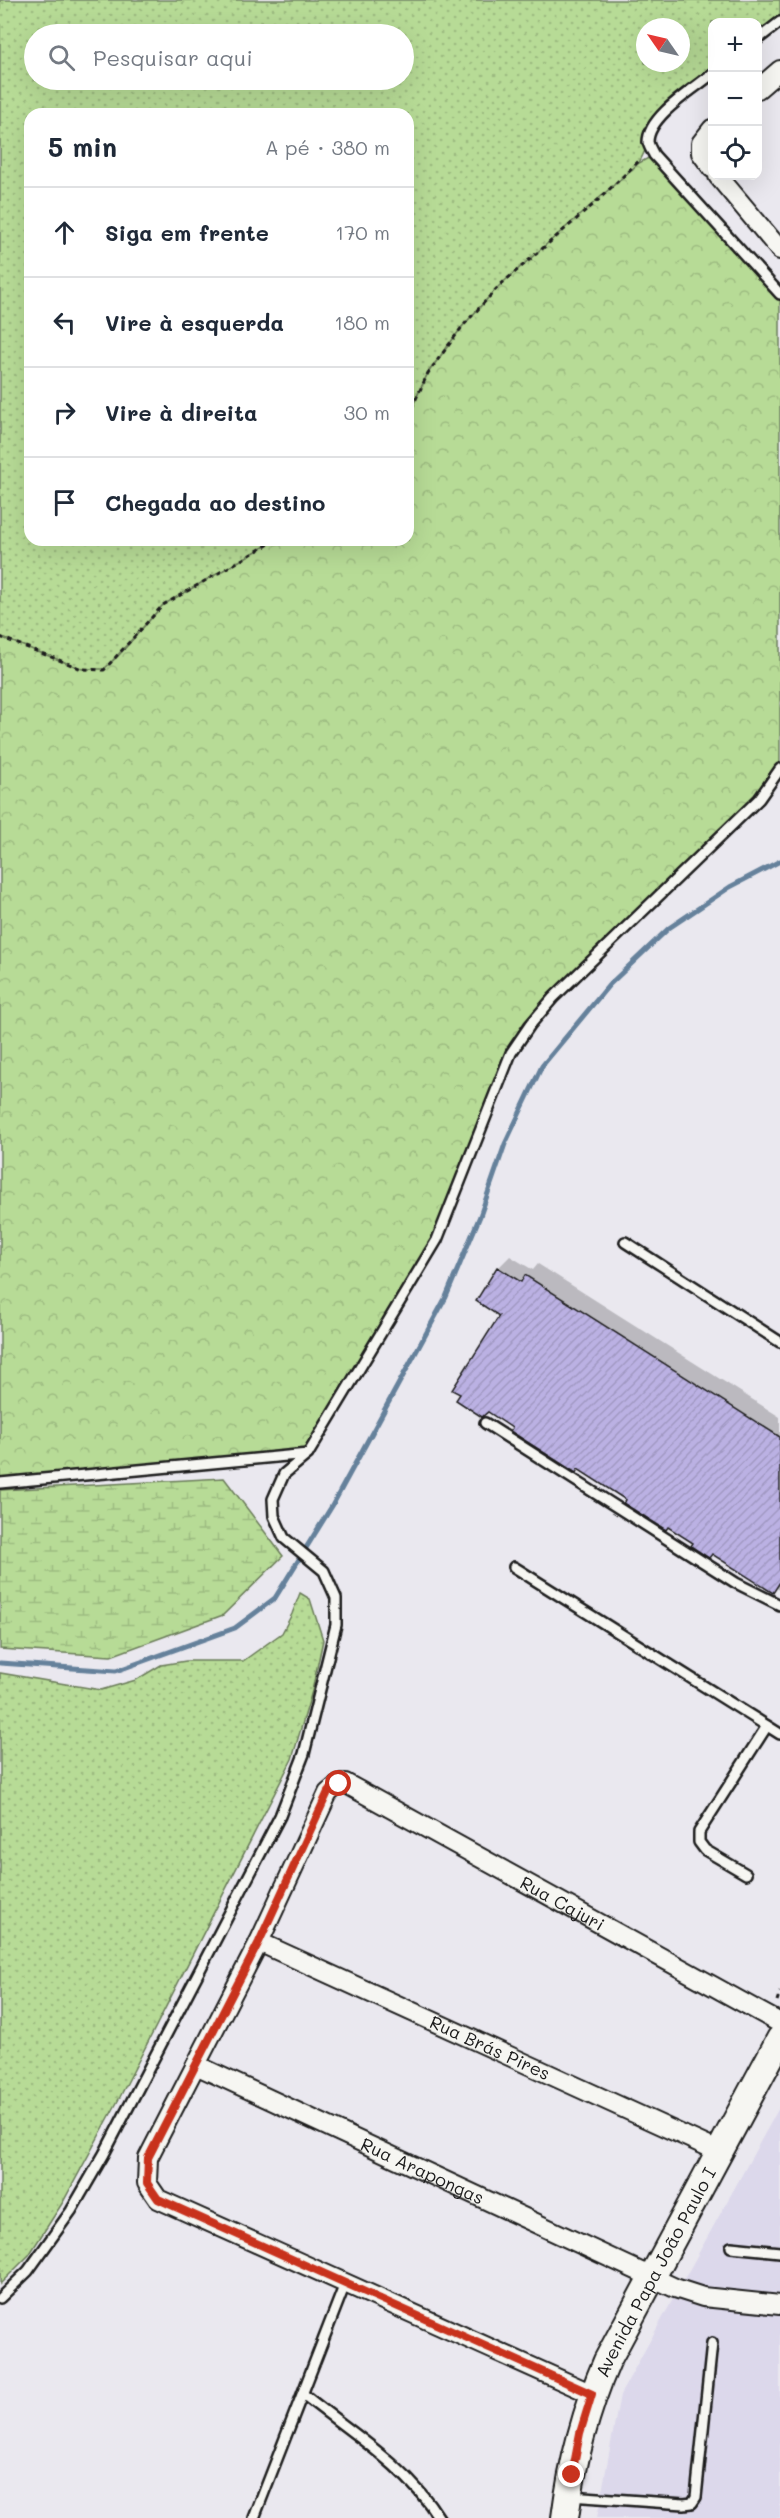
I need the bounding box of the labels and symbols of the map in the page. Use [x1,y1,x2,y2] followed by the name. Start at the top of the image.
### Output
[636,18,690,72] north arrow
[325,1770,351,1796] route start
[516,1870,609,1936] street label: Rua Cajuri
[426,2009,554,2085] street label: Rua Brás Pires
[357,2131,488,2210] street label: Rua Arapongas
[590,2163,721,2381] street label: Avenida Papa João Paulo I
[558,2461,584,2487] route end

